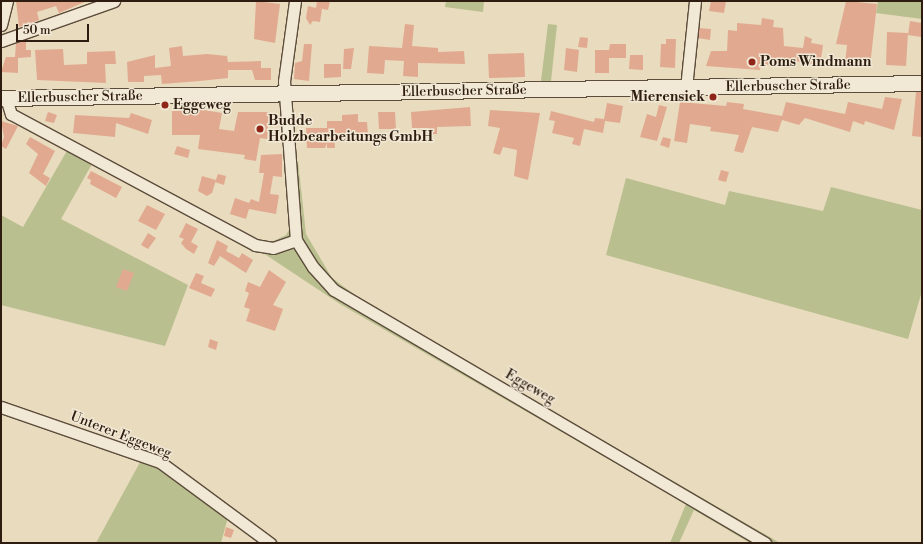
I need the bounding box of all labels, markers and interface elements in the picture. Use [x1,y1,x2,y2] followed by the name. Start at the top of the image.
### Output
[18,16,91,42] scale bar
[23,23,51,38] text: 50 m
[760,54,871,70] place label: Poms Windmann
[747,57,757,67] marker: Poms Windmann
[725,77,851,95] street label: Ellerbuscher Straße
[401,82,527,100] street label: Ellerbuscher Straße
[17,88,143,106] street label: Ellerbuscher Straße
[630,89,705,105] place label: Mierensiek
[708,92,718,102] marker: Mierensiek
[173,97,231,113] place label: Eggeweg
[160,100,170,110] marker: Eggeweg
[268,113,433,146] place label: Budde Holzbearbeitungs GmbH
[255,124,265,134] marker: Budde Holzbearbeitungs GmbH
[502,366,558,408] street label: Eggeweg
[68,408,174,462] street label: Unterer Eggeweg

